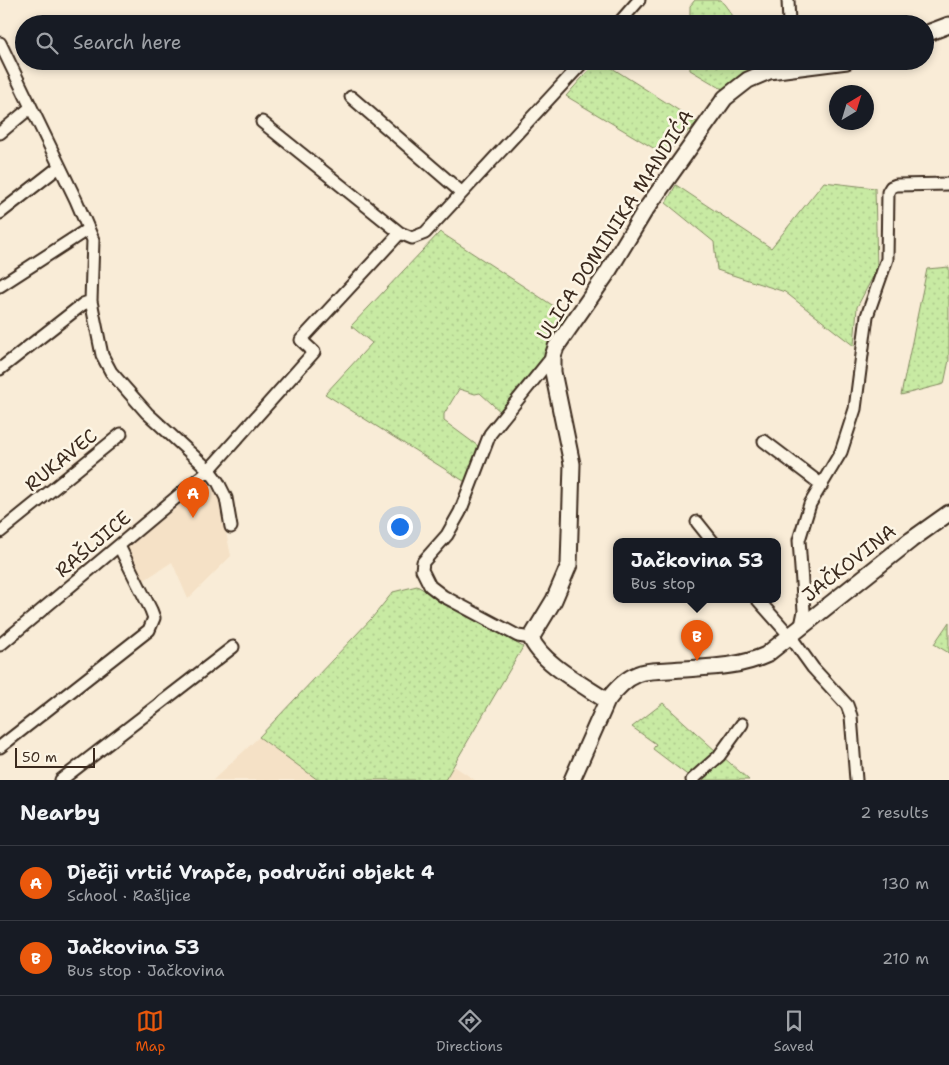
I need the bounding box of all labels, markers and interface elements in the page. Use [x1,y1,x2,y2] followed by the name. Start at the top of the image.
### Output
[15,15,934,70] search box
[33,29,61,57] icon: search
[73,30,182,55] text: Search here
[829,85,874,130] north arrow
[530,104,699,345] street label: ULICA DOMINIKA MANDIĆA
[20,423,102,497] street label: RUKAVEC
[177,477,209,518] pin: A
[49,504,136,583] street label: RAŠLJICE
[387,514,413,540] your location
[796,518,901,607] street label: JAČKOVINA
[613,538,781,603] popup
[631,548,763,573] text: Jačkovina 53
[631,573,695,594] text: Bus stop
[681,620,713,661] pin: B
[15,745,95,768] scale bar
[22,748,57,766] text: 50 m
[20,799,100,827] text: Nearby
[860,802,929,823] text: 2 results
[67,860,434,885] text: Dječji vrtić Vrapče, područni objekt 4
[30,873,42,894] text: A
[882,873,929,894] text: 130 m
[67,885,191,906] text: School · Rašljice
[67,935,200,960] text: Jačkovina 53
[31,948,41,969] text: B
[882,948,929,969] text: 210 m
[67,960,225,981] text: Bus stop · Jačkovina
[135,1007,165,1055] tab: Map
[436,1007,503,1055] tab: Directions
[774,1007,814,1055] tab: Saved

